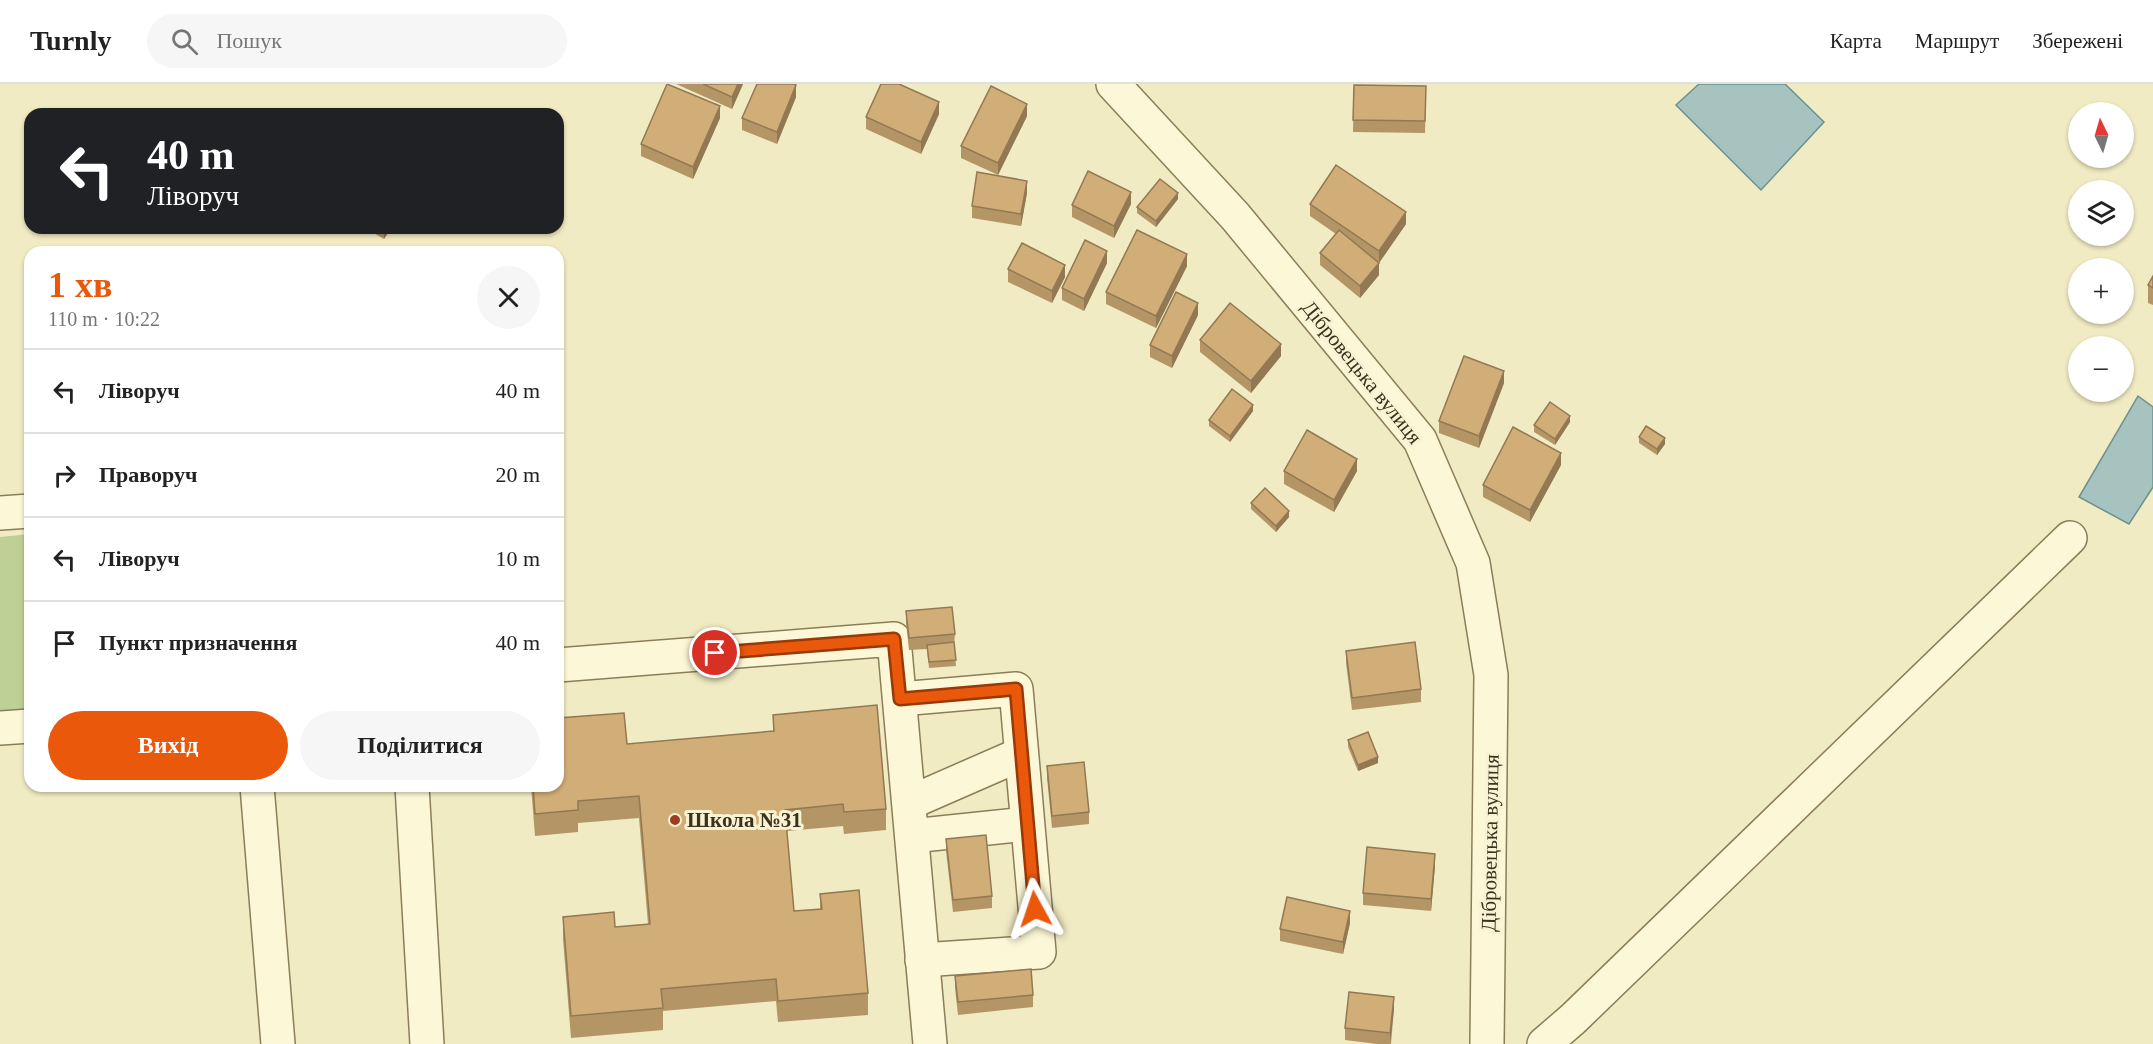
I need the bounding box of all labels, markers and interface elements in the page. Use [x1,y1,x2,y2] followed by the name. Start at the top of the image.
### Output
[147,14,567,68] search box
[30,25,111,56] text: Turnly
[168,25,201,58] icon: search
[216,28,282,53] text: Пошук
[1830,29,1882,53] text: Карта
[1915,29,1999,53] text: Маршрут
[2032,29,2123,53] text: Збережені
[2068,102,2134,168] north arrow
[2068,102,2134,402] map controls
[48,132,126,210] icon: left
[147,132,235,178] text: 40 m
[2068,180,2134,246] button: layers
[147,181,239,211] text: Ліворуч
[2068,258,2134,324] button: +
[48,265,112,305] text: 1 хв
[477,266,540,329] button: close
[1297,295,1427,449] street label: Дібровецька вулиця
[48,308,160,330] text: 110 m · 10:22
[2068,336,2134,402] button: −
[48,375,81,408] icon: left
[99,378,180,403] text: Ліворуч
[495,378,540,403] text: 40 m
[48,459,81,492] icon: right
[99,462,197,487] text: Праворуч
[495,462,540,487] text: 20 m
[48,543,81,576] icon: left
[99,546,180,571] text: Ліворуч
[495,546,540,571] text: 10 m
[48,627,81,660] icon: arrive
[689,627,740,678] pin
[99,630,297,655] text: Пункт призначення
[495,630,540,655] text: 40 m
[698,636,731,669] icon: arrive
[48,711,288,780] button: Вихід
[300,711,540,780] button: Поділитися
[1476,754,1504,932] street label: Дібровецька вулиця
[687,808,802,832] place label: Школа №31
[668,813,682,827] marker: Школа №31
[1003,877,1067,941] position arrow

